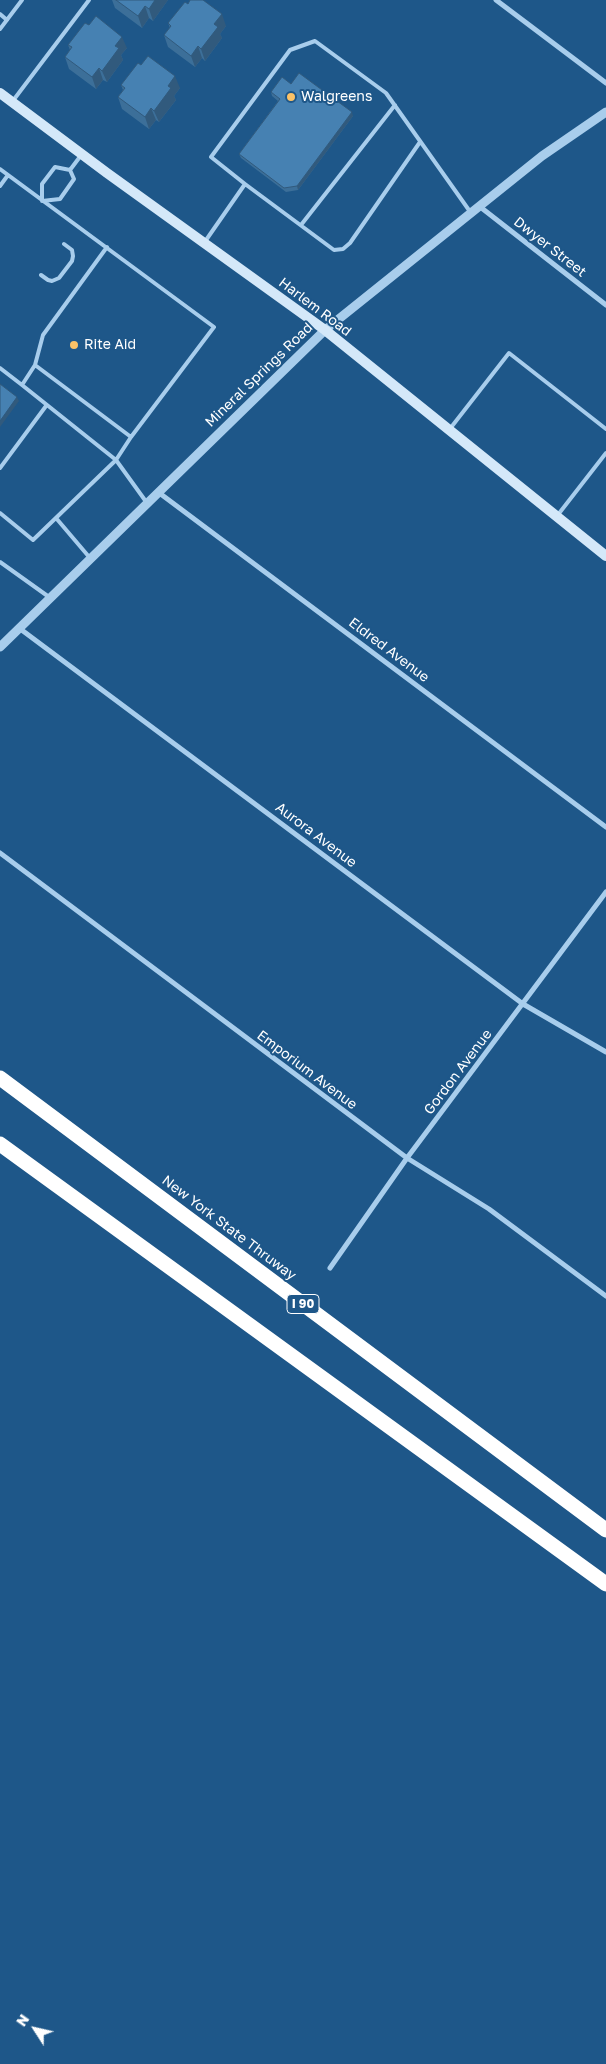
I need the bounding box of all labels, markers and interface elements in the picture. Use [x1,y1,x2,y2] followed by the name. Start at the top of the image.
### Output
[301,89,372,105] place label: Walgreens
[285,91,297,103] marker: Walgreens
[510,213,590,281] street label: Dwyer Street
[275,274,355,340] street label: Harlem Road
[202,319,316,431] street label: Mineral Springs Road
[84,337,136,353] place label: Rite Aid
[68,339,80,351] marker: Rite Aid
[345,614,433,686] street label: Eldred Avenue
[272,799,360,871] street label: Aurora Avenue
[421,1026,495,1118] street label: Gordon Avenue
[254,1027,360,1113] street label: Emporium Avenue
[159,1172,299,1284] street label: New York State Thruway
[287,1295,319,1314] road number: I 90
[10,2004,60,2054] north arrow
[12,2011,32,2029] text: N

